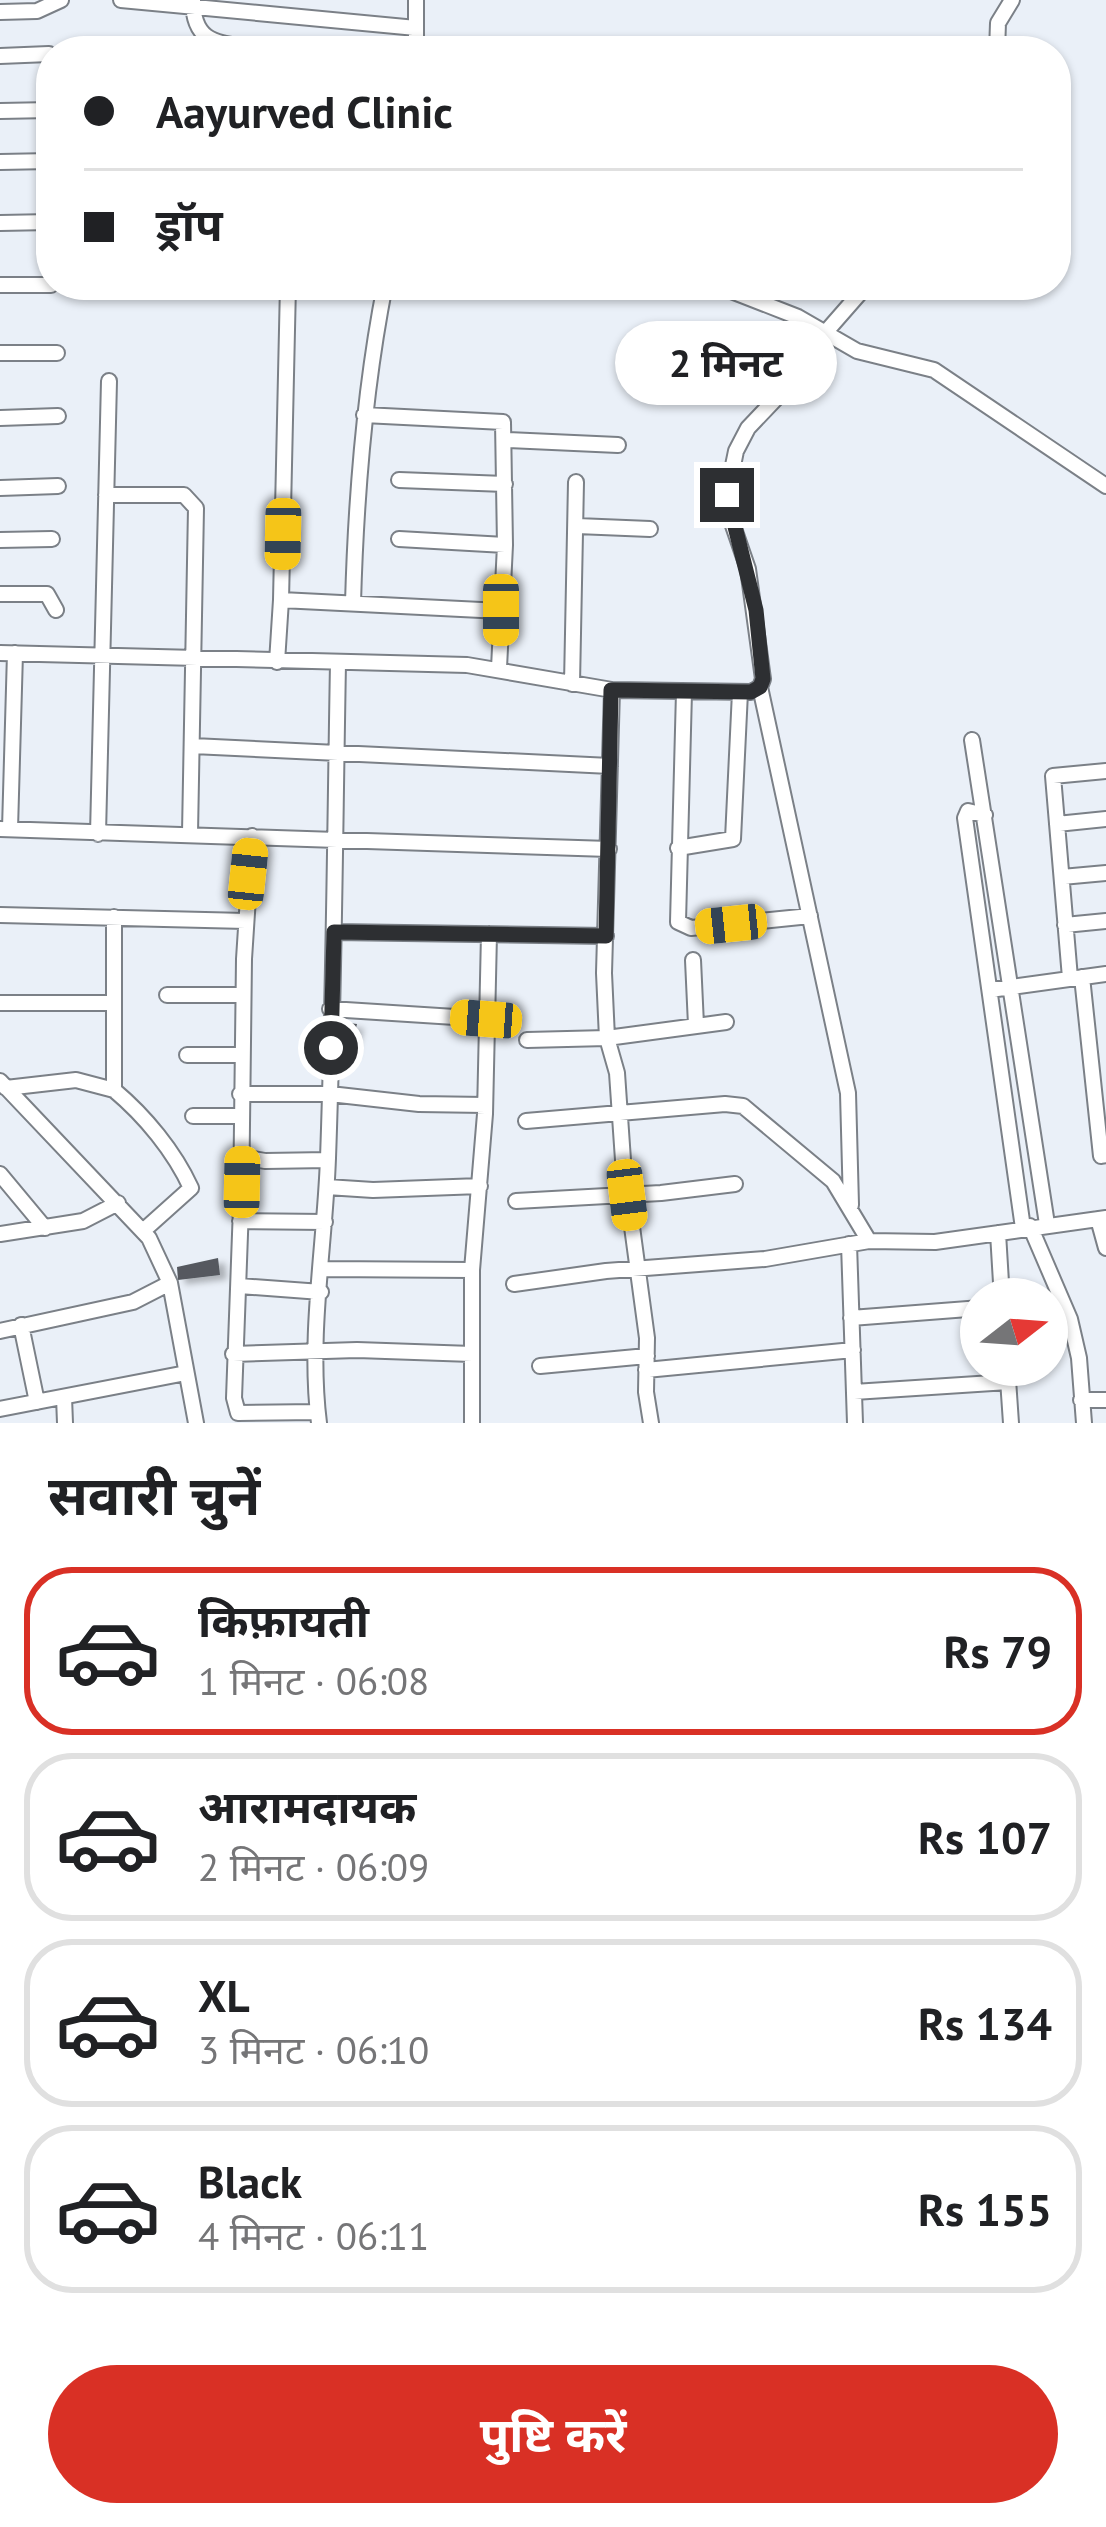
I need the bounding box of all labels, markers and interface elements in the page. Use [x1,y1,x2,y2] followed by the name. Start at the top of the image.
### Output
[156,82,453,140] text: Aayurved Clinic
[156,195,223,253] text: ड्रॉप
[616,321,838,405] callout: 2 मिनट
[669,337,783,388] text: 2 मिनट
[700,468,754,522] route end
[264,498,302,570] car
[483,574,519,646] car
[226,836,270,912] car
[693,902,769,946] car
[449,999,523,1039] car
[304,1021,358,1075] route start
[223,1146,261,1218] car
[605,1157,649,1233] car
[960,1278,1068,1386] north arrow
[960,1278,1068,1386] map controls
[48,1460,260,1530] text: सवारी चुनें
[198,1591,369,1649] text: किफ़ायती
[54,1597,162,1705] icon: car
[944,1622,1052,1680] text: Rs 79
[198,1655,429,1706] text: 1 मिनट · 06:08
[198,1777,416,1835] text: आरामदायक
[54,1783,162,1891] icon: car
[918,1808,1052,1866] text: Rs 107
[198,1841,429,1892] text: 2 मिनट · 06:09
[198,1966,250,2024] text: XL
[54,1969,162,2077] icon: car
[918,1994,1052,2052] text: Rs 134
[198,2024,429,2075] text: 3 मिनट · 06:10
[198,2152,302,2210] text: Black
[54,2155,162,2263] icon: car
[918,2180,1052,2238] text: Rs 155
[198,2210,429,2261] text: 4 मिनट · 06:11
[48,2365,1058,2503] button: पुष्टि करें

